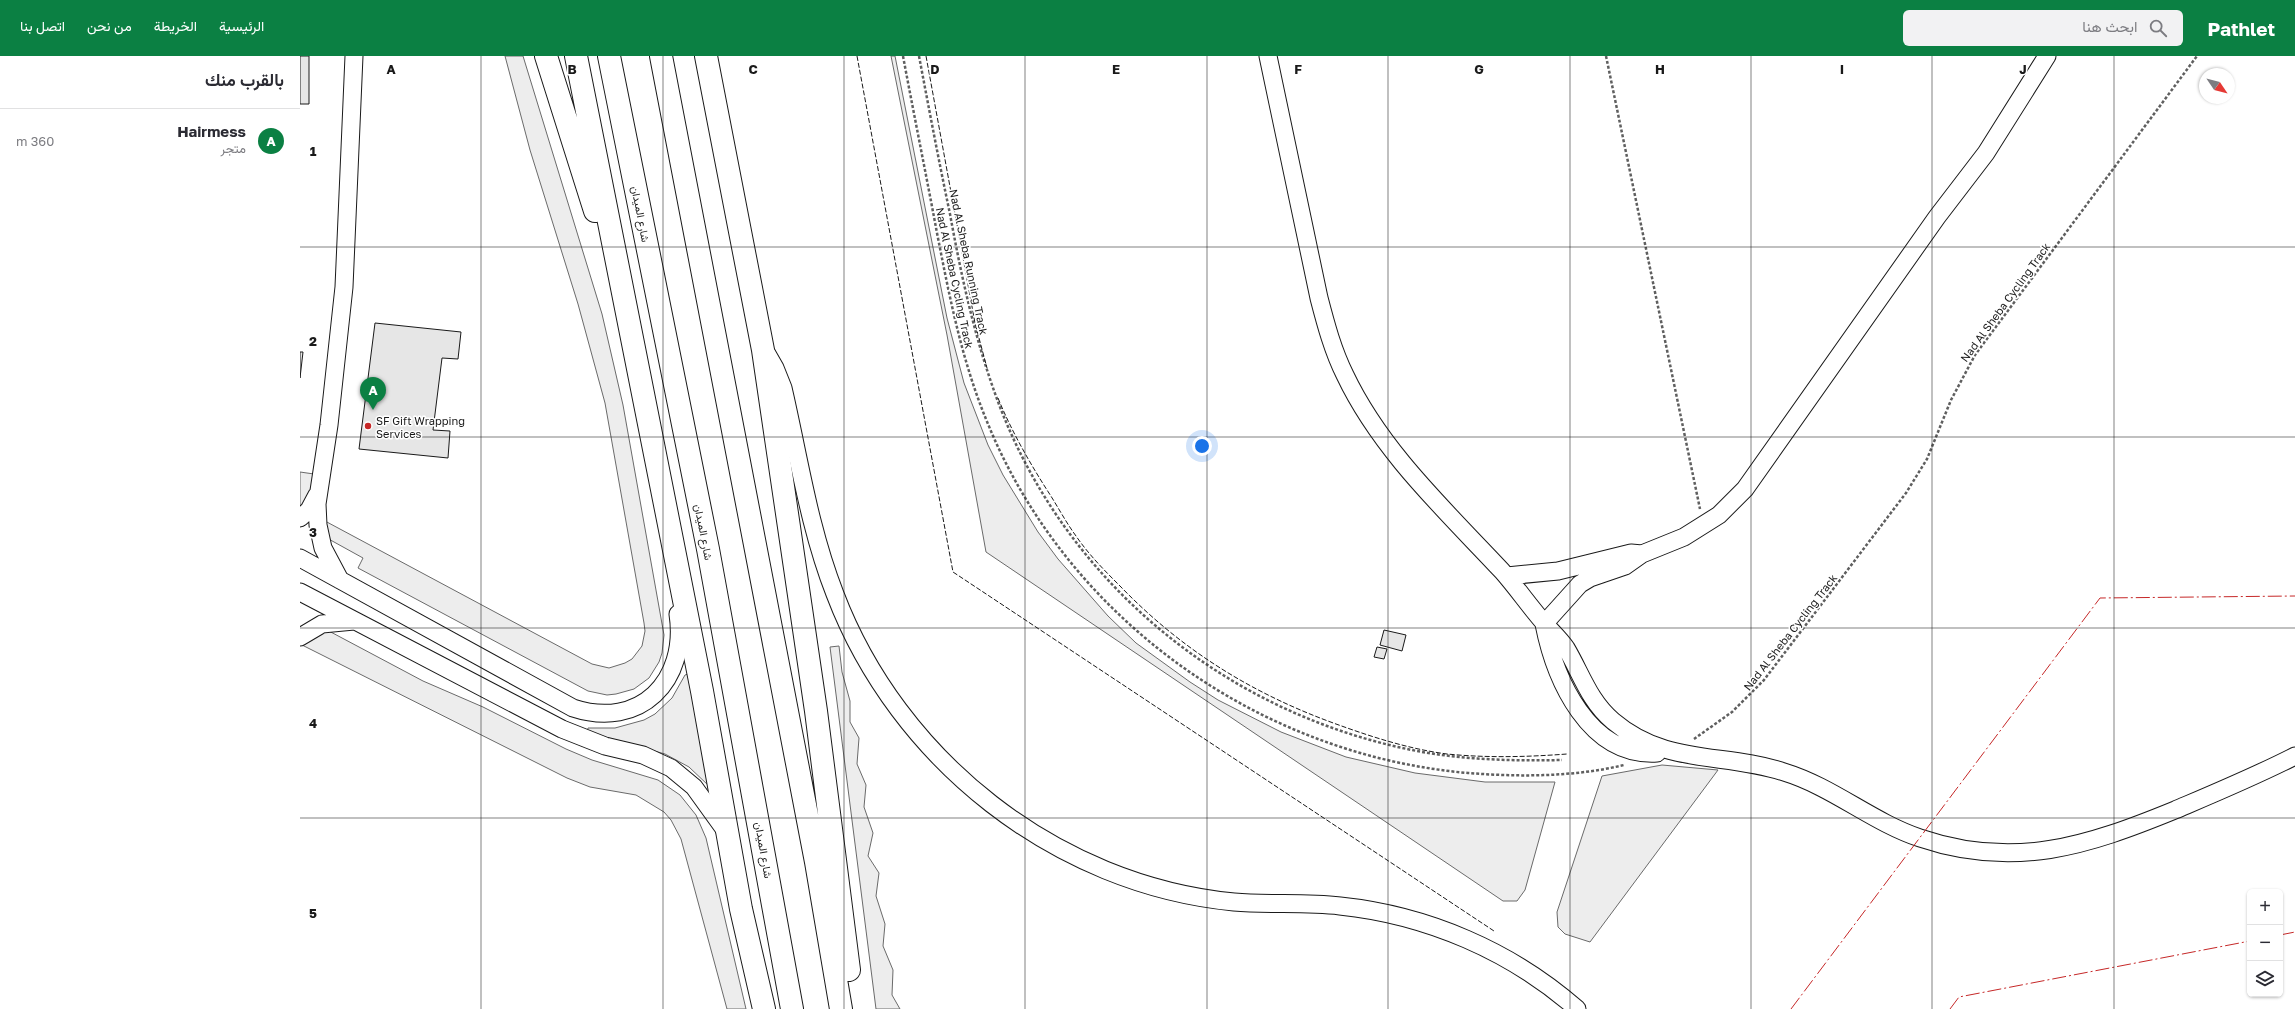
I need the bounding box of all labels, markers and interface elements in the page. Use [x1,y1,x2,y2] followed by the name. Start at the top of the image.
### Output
[1903,10,2183,46] search box
[20,17,65,34] text: اتصل بنا
[87,17,132,34] text: من نحن
[154,17,197,34] text: الخريطة
[219,17,264,34] text: الرئيسية
[2082,17,2137,35] text: ابحث هنا
[2147,17,2169,39] icon: search
[2207,17,2275,40] text: Pathlet
[386,61,396,77] text: A
[567,61,577,77] text: B
[748,61,758,77] text: C
[930,61,940,77] text: D
[1112,61,1120,77] text: E
[1294,61,1302,77] text: F
[1474,61,1484,77] text: G
[1655,61,1665,77] text: H
[1840,61,1844,77] text: I
[2019,61,2027,77] text: J
[2199,68,2235,104] north arrow
[205,69,284,90] text: بالقرب منك
[177,122,246,140] text: Hairmess
[16,133,54,149] text: 360 m
[266,133,276,149] text: A
[221,140,246,156] text: متجر
[310,143,317,159] text: 1
[627,185,653,244] street label: شارع الميدان
[947,188,991,336] street label: Nad Al Sheba Running Track
[934,206,976,350] street label: Nad Al Sheba Cycling Track
[1957,240,2053,364] street label: Nad Al Sheba Cycling Track
[309,333,317,349] text: 2
[360,377,386,410] pin: A
[376,414,465,440] place label: SF Gift Wrapping Services
[363,421,373,431] marker: SF Gift Wrapping Services
[1192,436,1212,456] your location
[690,503,716,562] street label: شارع الميدان
[309,524,317,540] text: 3
[1741,571,1839,693] street label: Nad Al Sheba Cycling Track
[309,715,317,731] text: 4
[751,821,775,880] street label: شارع الميدان
[2247,889,2283,997] map controls
[2247,889,2283,925] button: +
[309,905,317,921] text: 5
[2247,925,2283,961] button: −
[2247,961,2283,997] button: layers

